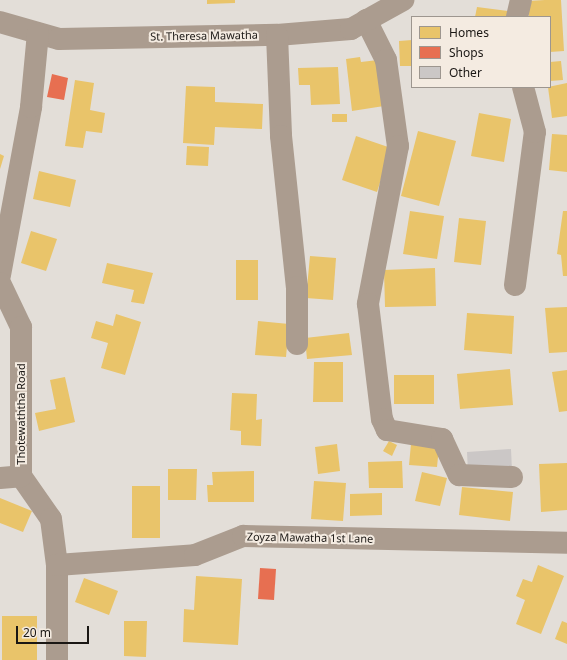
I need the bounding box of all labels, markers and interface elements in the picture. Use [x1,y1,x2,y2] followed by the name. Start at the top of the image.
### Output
[411,16,551,88] legend
[449,24,489,41] text: Homes
[150,28,258,44] street label: St. Theresa Mawatha
[449,44,483,61] text: Shops
[449,64,482,81] text: Other
[14,363,28,465] street label: Thotewaththa Road
[247,530,373,546] street label: Zoyza Mawatha 1st Lane
[18,618,91,644] scale bar
[23,624,51,641] text: 20 m

